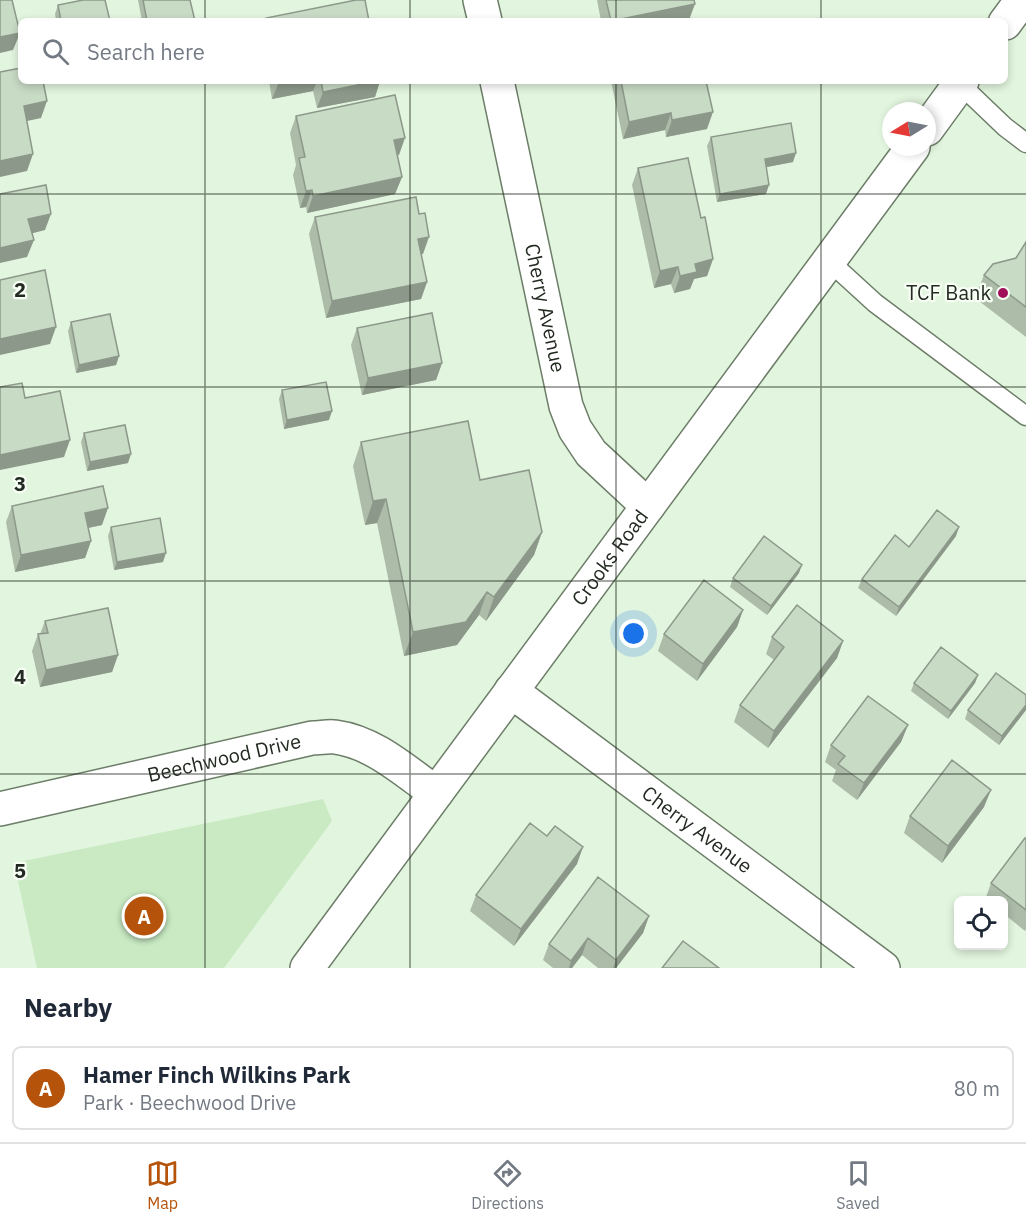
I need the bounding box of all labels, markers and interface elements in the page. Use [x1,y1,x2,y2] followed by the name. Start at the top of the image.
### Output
[18,18,1008,84] search box
[39,35,72,68] icon: search
[87,37,205,66] text: Search here
[882,102,936,156] north arrow
[519,241,573,375] street label: Cherry Avenue
[14,276,26,303] text: 2
[906,279,991,306] place label: TCF Bank
[996,286,1010,300] marker: TCF Bank
[14,470,26,497] text: 3
[565,504,654,611] street label: Crooks Road
[619,619,648,648] your location
[14,663,26,690] text: 4
[145,727,304,788] street label: Beechwood Drive
[637,779,758,879] street label: Cherry Avenue
[14,857,26,884] text: 5
[124,894,164,938] pin: A
[954,896,1008,950] map controls
[954,896,1008,950] button: locate
[24,990,112,1024] text: Nearby
[83,1060,350,1089] text: Hamer Finch Wilkins Park
[39,1075,52,1102] text: A
[954,1075,1000,1102] text: 80 m
[83,1089,296,1116] text: Park · Beechwood Drive
[146,1157,179,1213] tab: Map
[471,1157,544,1213] tab: Directions
[836,1157,880,1213] tab: Saved

